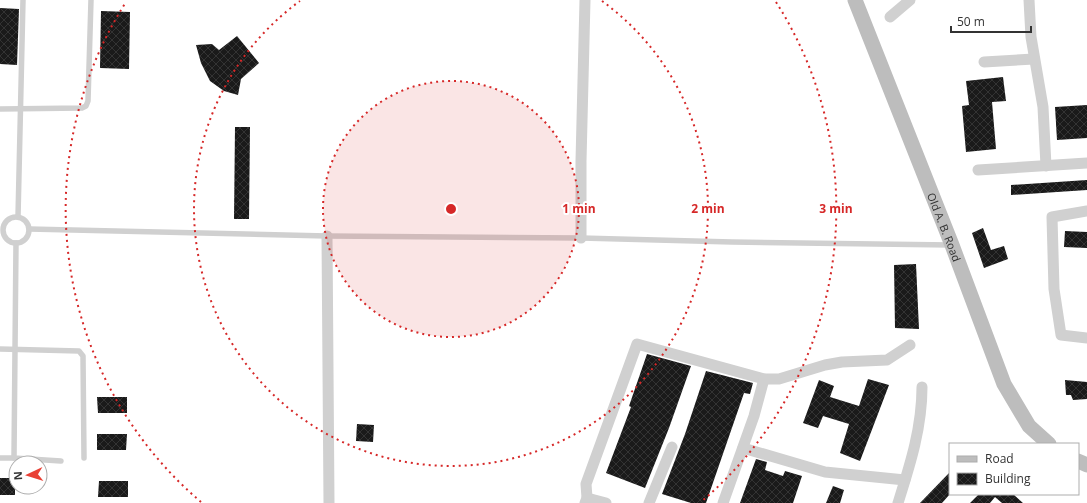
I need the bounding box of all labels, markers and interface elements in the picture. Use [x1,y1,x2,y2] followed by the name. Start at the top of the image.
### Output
[951,8,1031,34] scale bar
[957,13,985,30] text: 50 m
[924,190,965,263] street label: Old A. B. Road
[562,200,596,217] text: 1 min
[691,200,725,217] text: 2 min
[819,200,853,217] text: 3 min
[444,202,458,216] centre of rings
[949,443,1079,495] legend
[985,450,1014,467] text: Road
[8,455,48,495] north arrow
[985,470,1031,487] text: Building
[10,471,25,481] text: N

